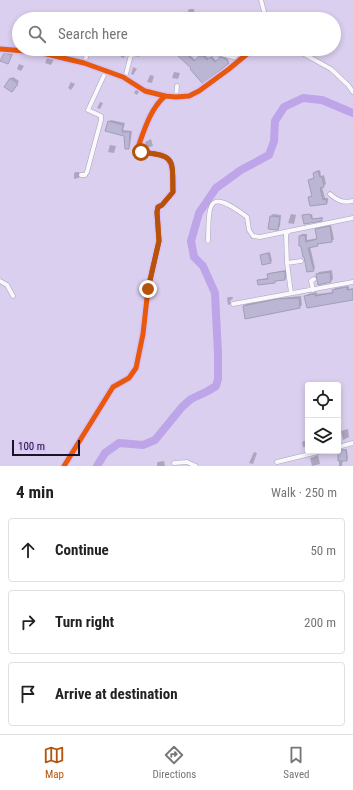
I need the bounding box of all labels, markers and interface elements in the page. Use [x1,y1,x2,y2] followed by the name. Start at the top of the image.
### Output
[12,12,341,56] search box
[26,23,48,45] icon: search
[58,25,128,43] text: Search here
[132,143,150,161] route start
[139,280,157,298] route end
[305,382,341,454] map controls
[305,382,341,418] button: locate
[305,418,341,454] button: layers
[12,438,80,457] scale bar
[18,440,45,453] text: 100 m
[16,482,54,502] text: 4 min
[271,485,337,500] text: Walk · 250 m
[17,539,39,561] icon: ahead
[55,541,109,559] text: Continue
[310,543,336,558] text: 50 m
[17,611,39,633] icon: right
[55,613,114,631] text: Turn right
[304,615,336,630] text: 200 m
[17,683,39,705] icon: arrive
[55,685,178,703] text: Arrive at destination
[43,744,65,781] tab: Map
[152,744,196,781] tab: Directions
[283,744,310,781] tab: Saved

